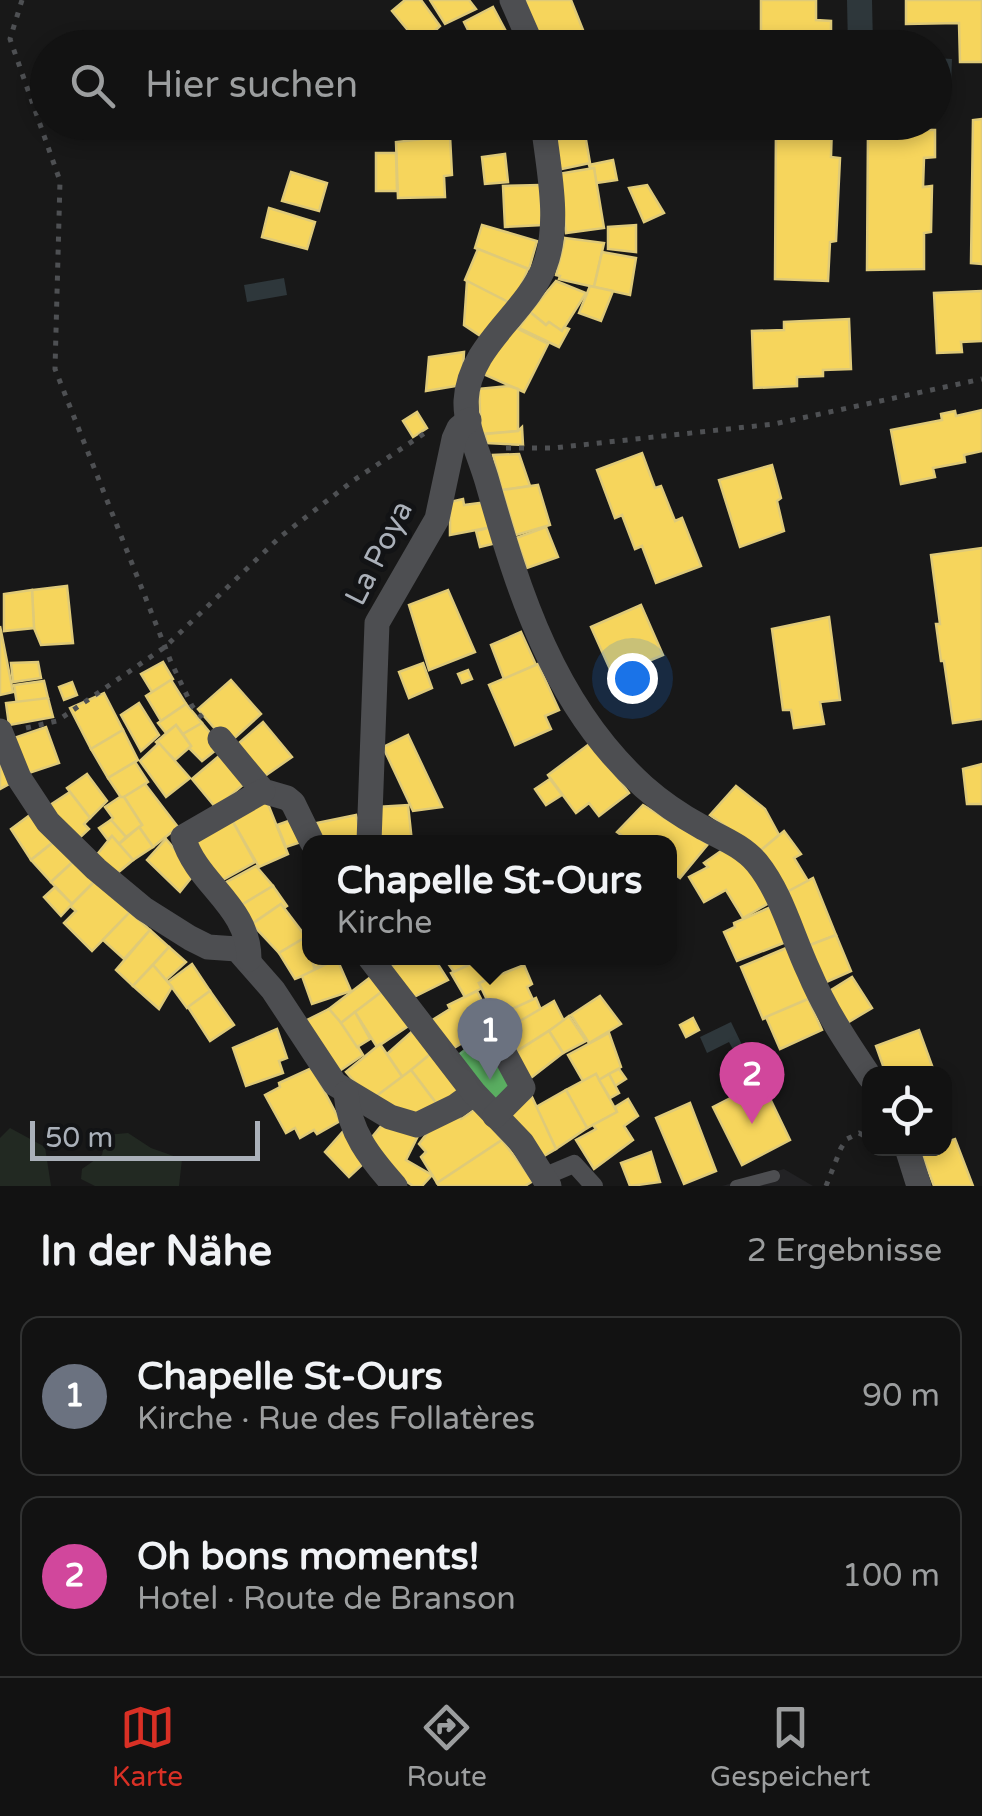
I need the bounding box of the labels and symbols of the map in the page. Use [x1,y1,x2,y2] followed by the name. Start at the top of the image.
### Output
[337,494,421,612] street label: La Poya
[607,653,658,704] your location
[458,998,522,1080] pin: 1
[720,1042,784,1124] pin: 2
[30,1116,260,1160] scale bar

